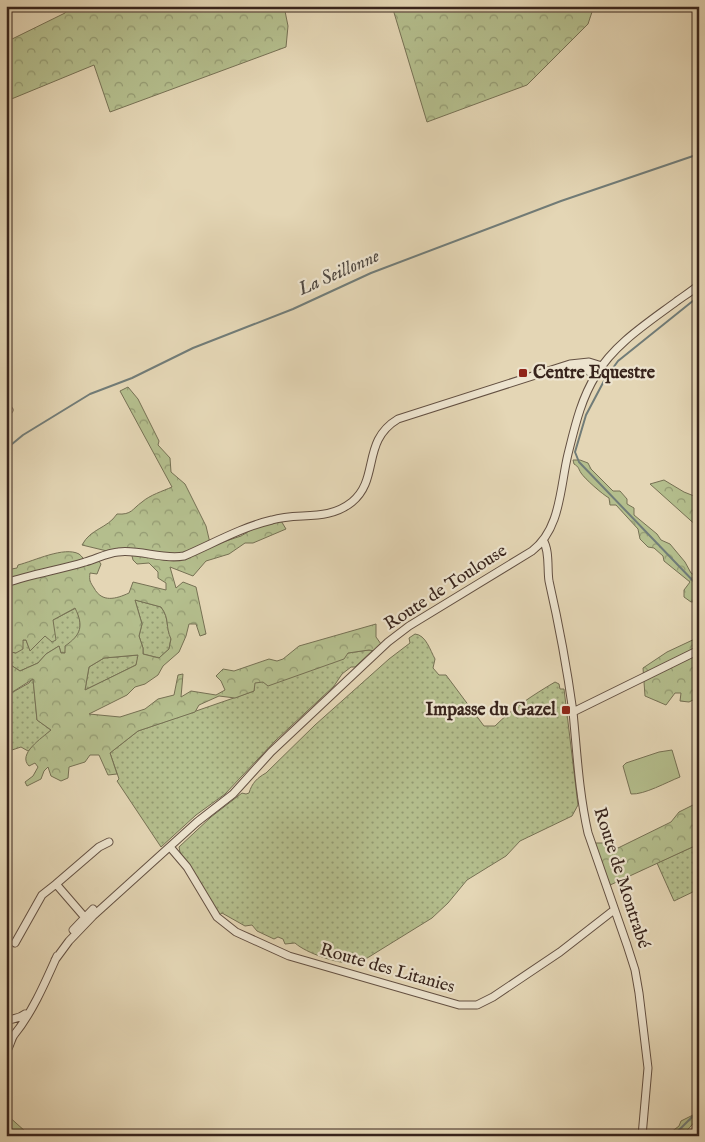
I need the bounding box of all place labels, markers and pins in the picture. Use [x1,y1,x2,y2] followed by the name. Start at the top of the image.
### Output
[533,362,656,385] place label: Centre Equestre
[517,367,529,379] marker: Centre Equestre
[426,699,557,722] place label: Impasse du Gazel
[560,704,572,716] marker: Impasse du Gazel

